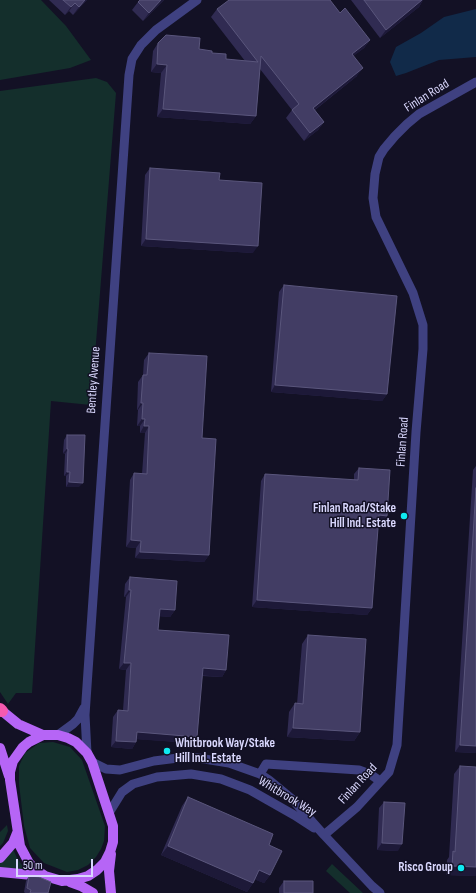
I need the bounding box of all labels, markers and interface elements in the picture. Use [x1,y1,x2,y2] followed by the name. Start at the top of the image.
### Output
[402,76,452,116] street label: Finlan Road
[84,346,104,414] street label: Bentley Avenue
[393,417,413,467] street label: Finlan Road
[313,501,396,532] place label: Finlan Road/Stake Hill Ind. Estate
[399,511,409,521] marker: Finlan Road/Stake Hill Ind. Estate
[175,736,275,767] place label: Whitbrook Way/Stake Hill Ind. Estate
[162,746,172,756] marker: Whitbrook Way/Stake Hill Ind. Estate
[335,760,381,808] street label: Finlan Road
[255,774,319,820] street label: Whitbrook Way
[18,851,95,877] scale bar
[23,858,43,873] text: 50 m
[398,860,453,876] place label: Risco Group
[456,863,466,873] marker: Risco Group

